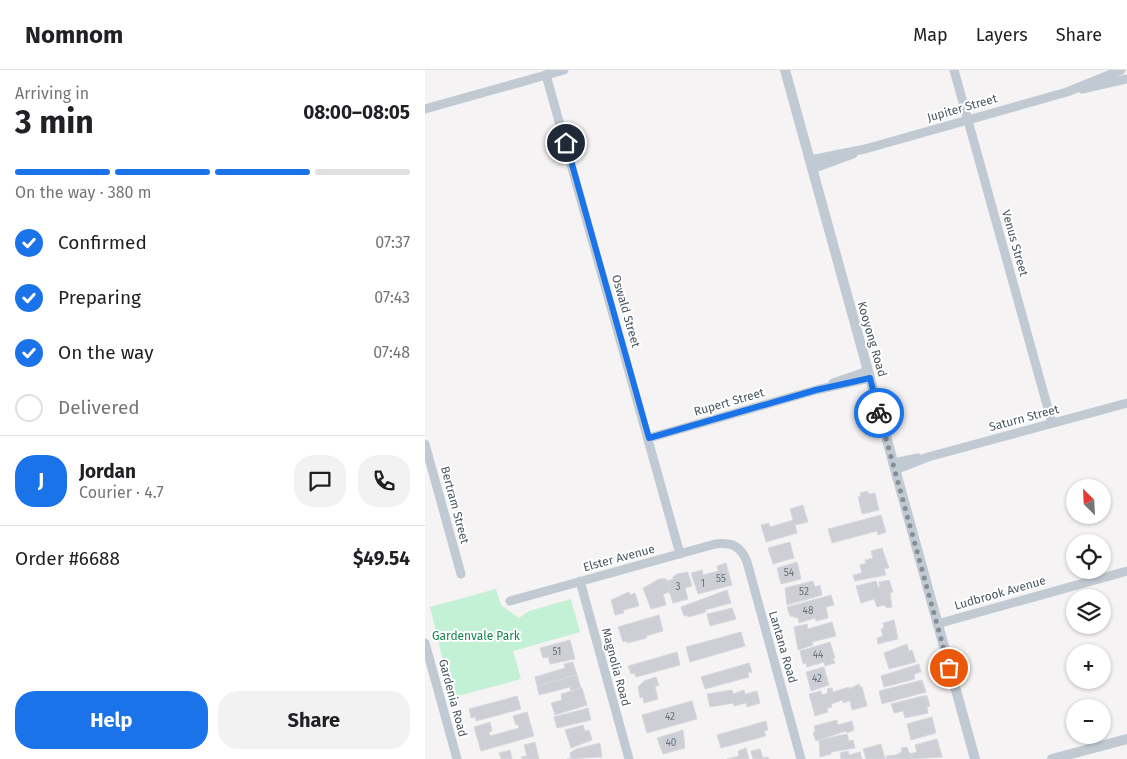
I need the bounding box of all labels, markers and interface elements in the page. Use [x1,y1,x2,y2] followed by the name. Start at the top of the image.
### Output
[25,21,123,49] text: Nomnom
[913,24,948,46] text: Map
[976,24,1028,46] text: Layers
[1056,24,1102,46] text: Share
[15,84,89,103] text: Arriving in
[925,91,999,125] street label: Jupiter Street
[303,101,410,124] text: 08:00–08:05
[15,103,94,141] text: 3 min
[545,122,587,164] pin
[552,129,580,157] icon: home
[15,183,151,202] text: On the way · 380 m
[999,208,1031,278] street label: Venus Street
[15,229,43,257] icon: check
[58,231,147,254] text: Confirmed
[375,233,410,252] text: 07:37
[609,273,643,350] street label: Oswald Street
[15,284,43,312] icon: check
[58,286,141,309] text: Preparing
[374,288,410,307] text: 07:43
[855,300,889,378] street label: Kooyong Road
[15,339,43,367] icon: check
[58,341,154,364] text: On the way
[373,343,410,362] text: 07:48
[692,385,766,419] street label: Rupert Street
[854,388,904,438] courier
[58,396,140,419] text: Delivered
[865,399,893,427] icon: bike
[988,402,1061,434] street label: Saturn Street
[294,455,346,507] button: chat
[358,455,410,507] button: phone
[79,460,136,483] text: Jordan
[438,465,472,546] street label: Bertram Street
[38,469,44,492] text: J
[1066,479,1111,524] north arrow
[1066,479,1111,744] map controls
[79,483,164,502] text: Courier · 4.7
[1066,534,1111,579] button: locate
[582,542,656,574] street label: Elster Avenue
[15,547,120,570] text: Order #6688
[353,547,410,570] text: $49.54
[784,567,795,579] house number: 54
[716,573,726,585] house number: 55
[953,573,1047,613] street label: Ludbrook Avenue
[701,578,705,590] house number: 1
[676,581,681,593] house number: 3
[799,586,809,598] house number: 52
[1066,589,1111,634] button: layers
[803,605,814,617] house number: 48
[766,609,800,685] street label: Lantana Road
[599,626,633,708] street label: Magnolia Road
[432,629,521,643] park label: Gardenvale Park
[1066,644,1111,689] button: +
[553,646,561,658] house number: 51
[928,647,970,689] pin
[813,649,824,661] house number: 44
[935,654,963,682] icon: bag
[436,658,470,738] street label: Gardenia Road
[812,673,822,685] house number: 42
[15,691,208,749] button: Help
[218,691,410,749] button: Share
[1066,699,1111,744] button: −
[665,711,675,723] house number: 42
[666,737,677,749] house number: 40

